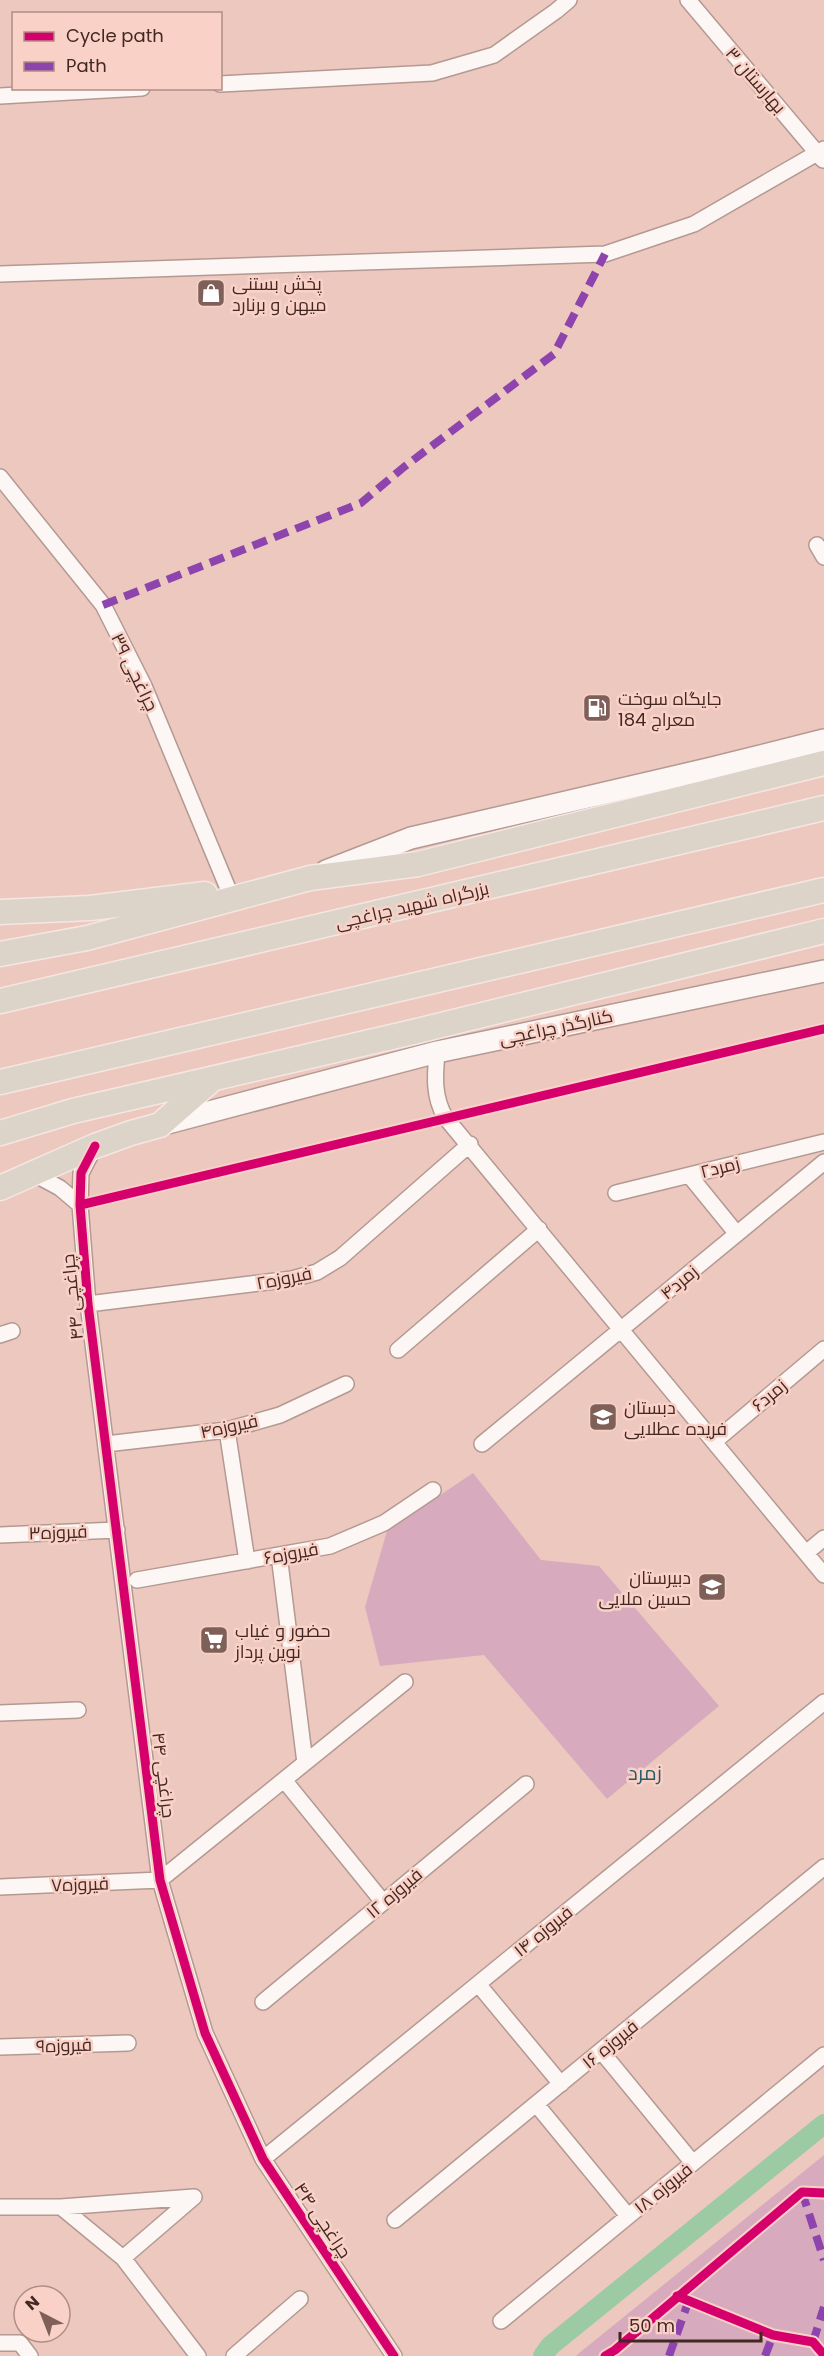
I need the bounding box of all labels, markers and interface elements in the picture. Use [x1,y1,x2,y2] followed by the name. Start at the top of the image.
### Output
[12,12,222,90] legend
[66,23,164,48] text: Cycle path
[720,41,792,119] street label: بهارستان ۳
[66,53,107,78] text: Path
[232,271,326,317] place label: پخش بستنی میهن و برنارد
[195,277,227,309] shop icon: پخش بستنی میهن و برنارد
[105,629,165,715] street label: چراغچی ۳۹
[618,686,721,732] place label: جایگاه سوخت 184 معراج
[581,692,613,724] fuel station icon: جایگاه سوخت 184 معراج
[333,875,491,935] street label: بزرگراه شهید چراغچی
[497,1003,615,1051] street label: کنارگذر چراغچی
[698,1150,742,1184] street label: زمرد۲
[55,1253,89,1341] street label: چراغچی ۴۴
[655,1259,703,1305] street label: زمرد۴
[254,1260,314,1296] street label: فیروزه۲
[746,1373,792,1417] street label: زمرد۶
[624,1395,727,1441] place label: دبستان فریده عطلایی
[587,1401,619,1433] school or university icon: دبستان فریده عطلایی
[198,1408,260,1444] street label: فیروزه۴
[28,1518,88,1546] street label: فیروزه۳
[262,1536,320,1570] street label: فیروزه۶
[598,1565,691,1611] place label: دبیرستان حسین ملایی
[696,1571,728,1603] school or university icon: دبیرستان حسین ملایی
[234,1618,330,1664] place label: حضور و غیاب نوین پرداز
[198,1624,230,1656] supermarket icon: حضور و غیاب نوین پرداز
[146,1731,182,1819] street label: چراغچی ۴۴
[628,1759,662,1787] district label: زمرد
[360,1862,428,1924] street label: فیروزه ۱۲
[51,1870,109,1898] street label: فیروزه۷
[508,1900,578,1962] street label: فیروزه ۱۴
[577,2014,643,2074] street label: فیروزه ۱۶
[36,2032,92,2058] street label: فیروزه۹
[629,2157,697,2219] street label: فیروزه ۱۸
[288,2177,358,2263] street label: چراغچی ۴۴
[12,2284,72,2344] north arrow
[20,2291,44,2316] text: N
[620,2305,761,2343] scale bar
[629,2313,675,2338] text: 50 m

